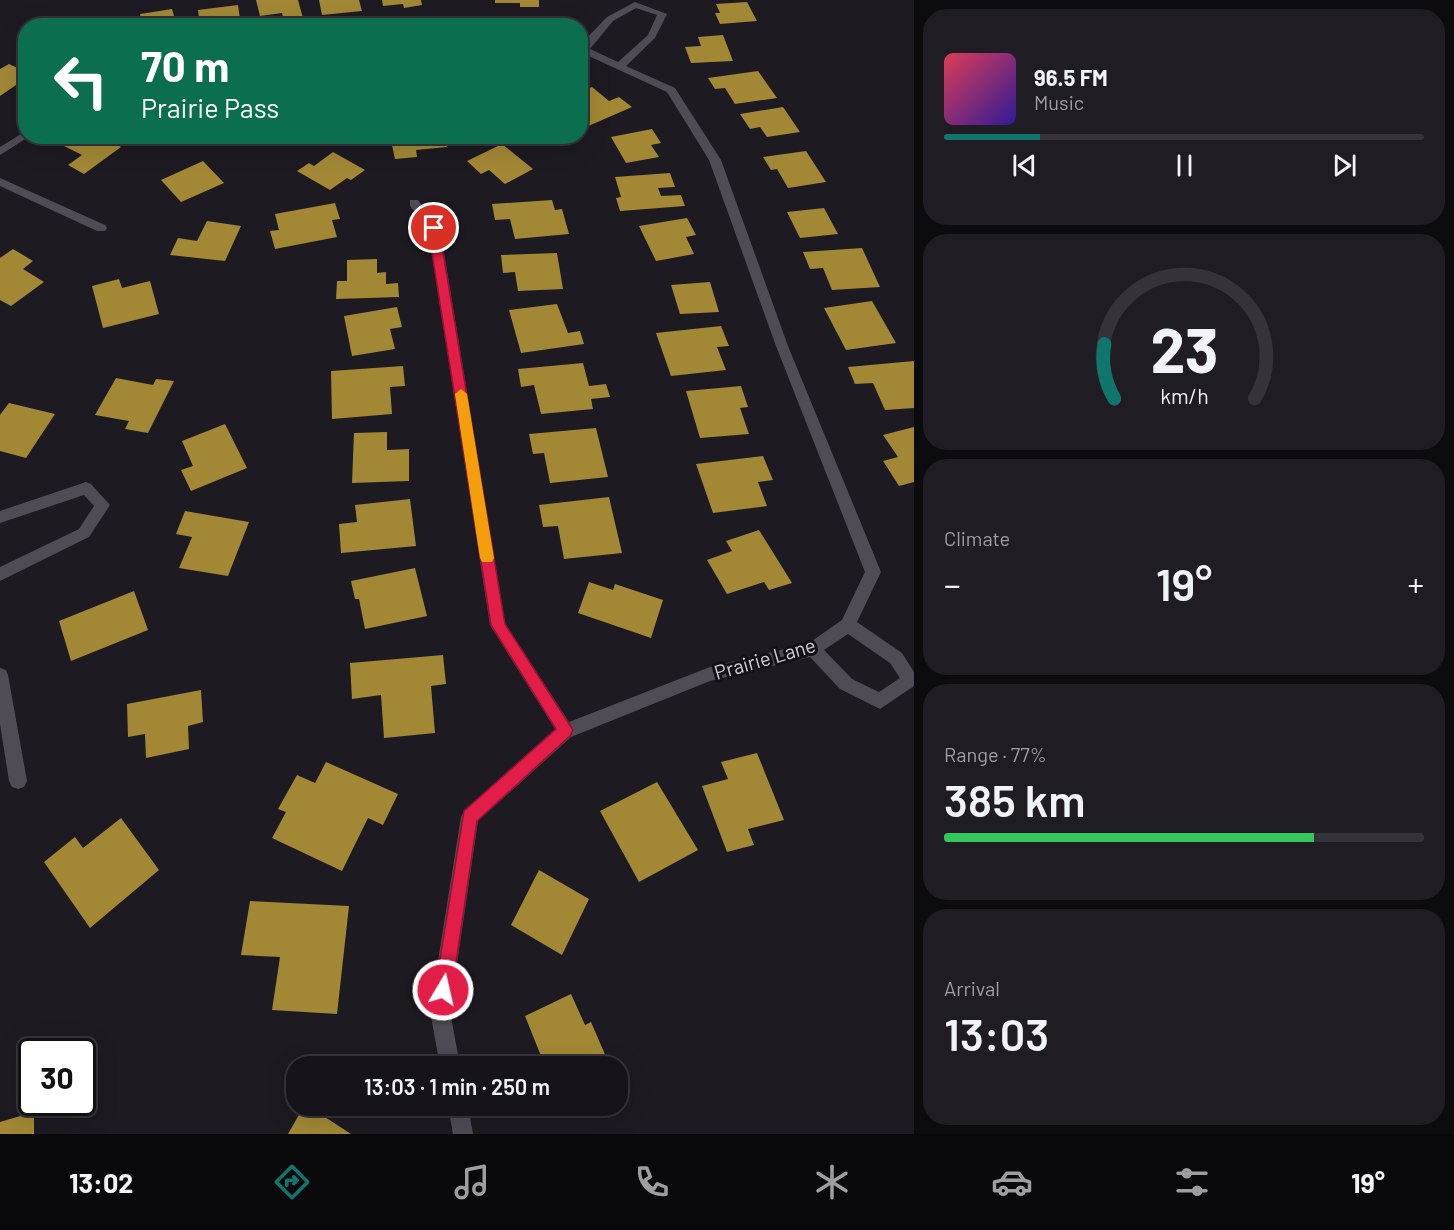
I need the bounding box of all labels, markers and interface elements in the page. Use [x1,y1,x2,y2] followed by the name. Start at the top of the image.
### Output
[141,40,229,90] text: 70 m
[42,42,120,120] icon: left
[1034,64,1108,90] text: 96.5 FM
[1034,90,1084,114] text: Music
[141,91,279,123] text: Prairie Pass
[1008,149,1041,182] icon: previous
[1168,149,1201,182] icon: pause
[1328,149,1361,182] icon: next
[408,202,459,253] pin
[417,211,450,244] icon: arrive
[1150,311,1218,385] text: 23
[1160,383,1208,408] text: km/h
[944,526,1010,550] text: Climate
[1156,556,1212,610] text: 19°
[944,564,961,604] text: −
[1408,564,1424,604] text: +
[711,632,818,684] street label: Prairie Lane
[944,742,1047,766] text: Range · 77%
[944,772,1086,826] text: 385 km
[411,958,475,1022] position arrow
[944,976,1000,1000] text: Arrival
[944,1006,1049,1060] text: 13:03
[18,1038,96,1116] speed limit sign: 30
[364,1073,550,1099] text: 13:03 · 1 min · 250 m
[271,1161,313,1203] icon: directions
[451,1161,493,1203] icon: music
[631,1161,673,1203] icon: phone
[811,1161,853,1203] icon: climate
[991,1161,1033,1203] icon: car
[1171,1161,1213,1203] icon: filters
[69,1166,133,1198] text: 13:02
[1351,1166,1385,1198] text: 19°

